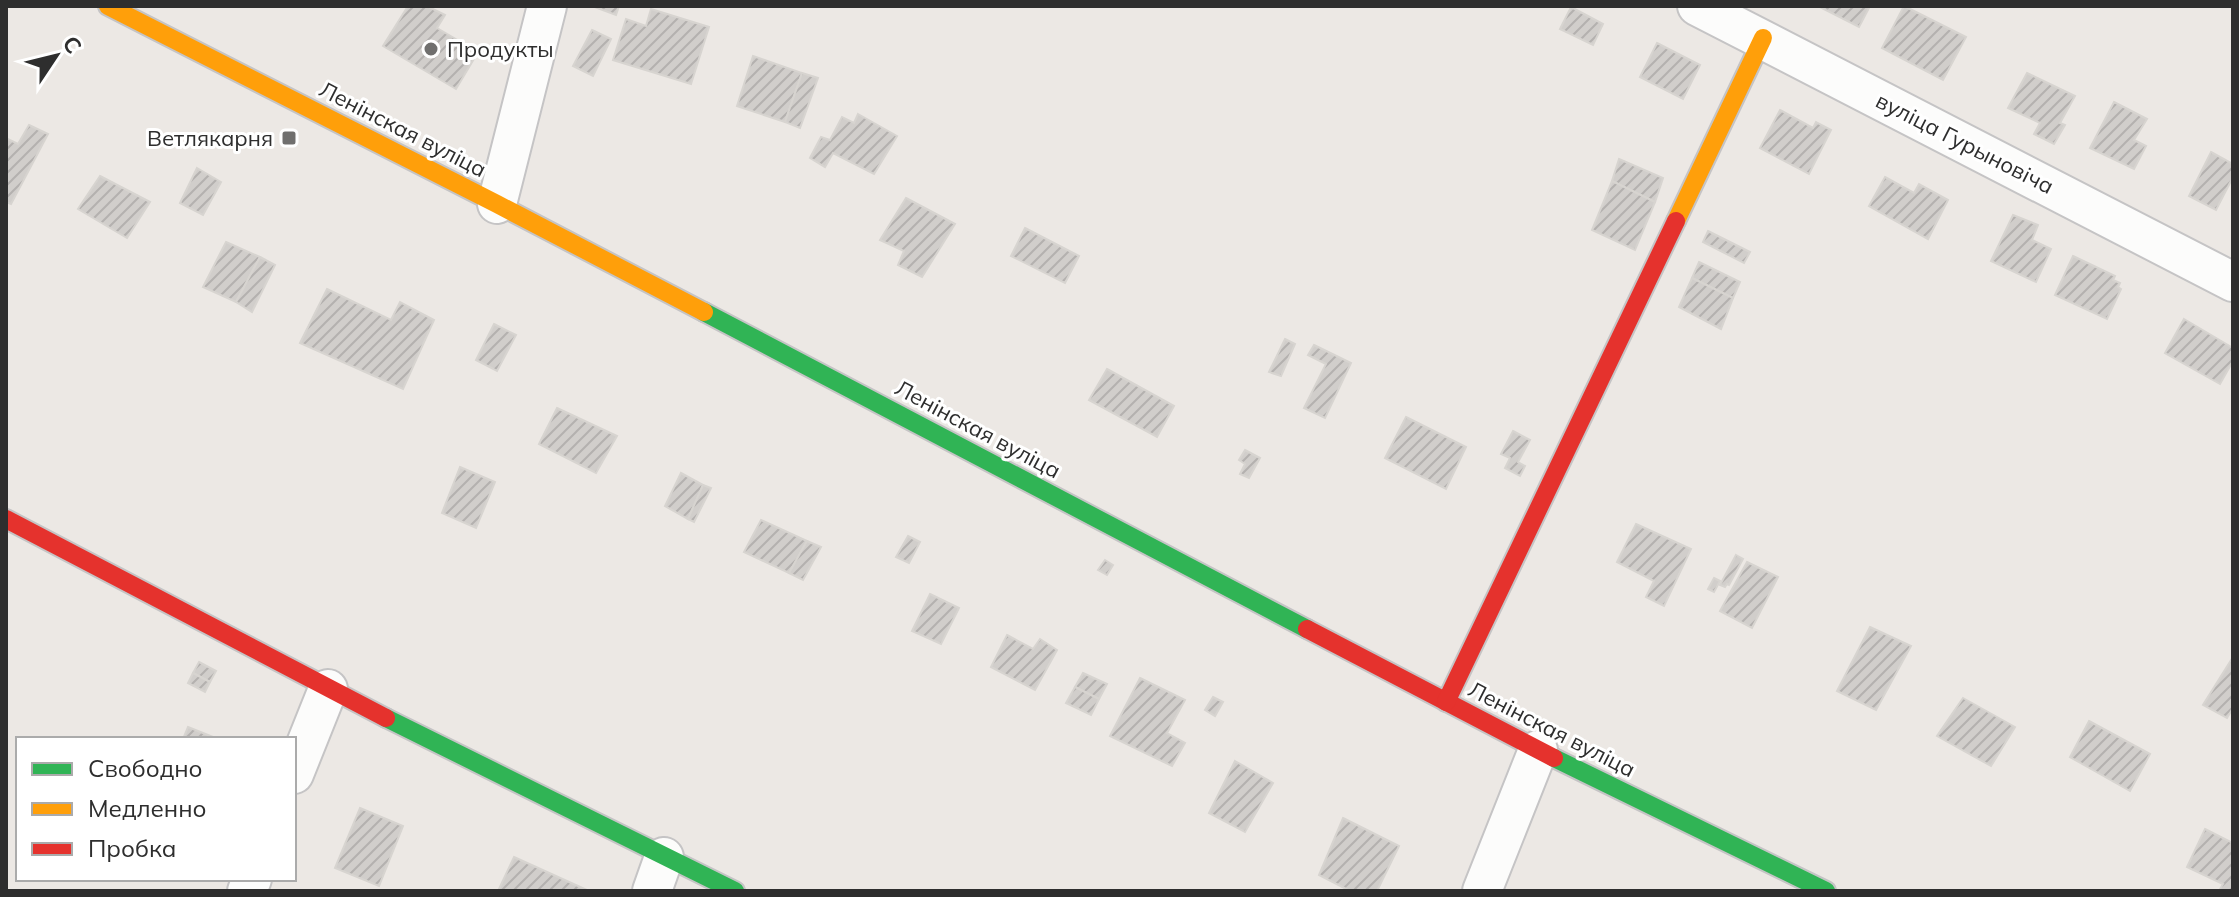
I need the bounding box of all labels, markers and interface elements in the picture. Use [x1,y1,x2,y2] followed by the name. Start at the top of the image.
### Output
[16,16,96,96] north arrow
[57,30,88,59] text: С
[447,35,554,63] place label: Продукты
[422,40,440,58] marker: Продукты
[315,75,491,183] street label: Ленінская вуліца
[1871,86,2059,200] street label: вуліца Гурыновіча
[147,124,273,152] place label: Ветлякарня
[280,129,298,147] marker: Ветлякарня
[890,374,1066,484] street label: Ленінская вуліца
[1464,675,1640,783] street label: Ленінская вуліца
[16,737,296,881] legend
[88,753,203,783] text: Свободно
[88,793,207,823] text: Медленно
[88,833,176,863] text: Пробка

